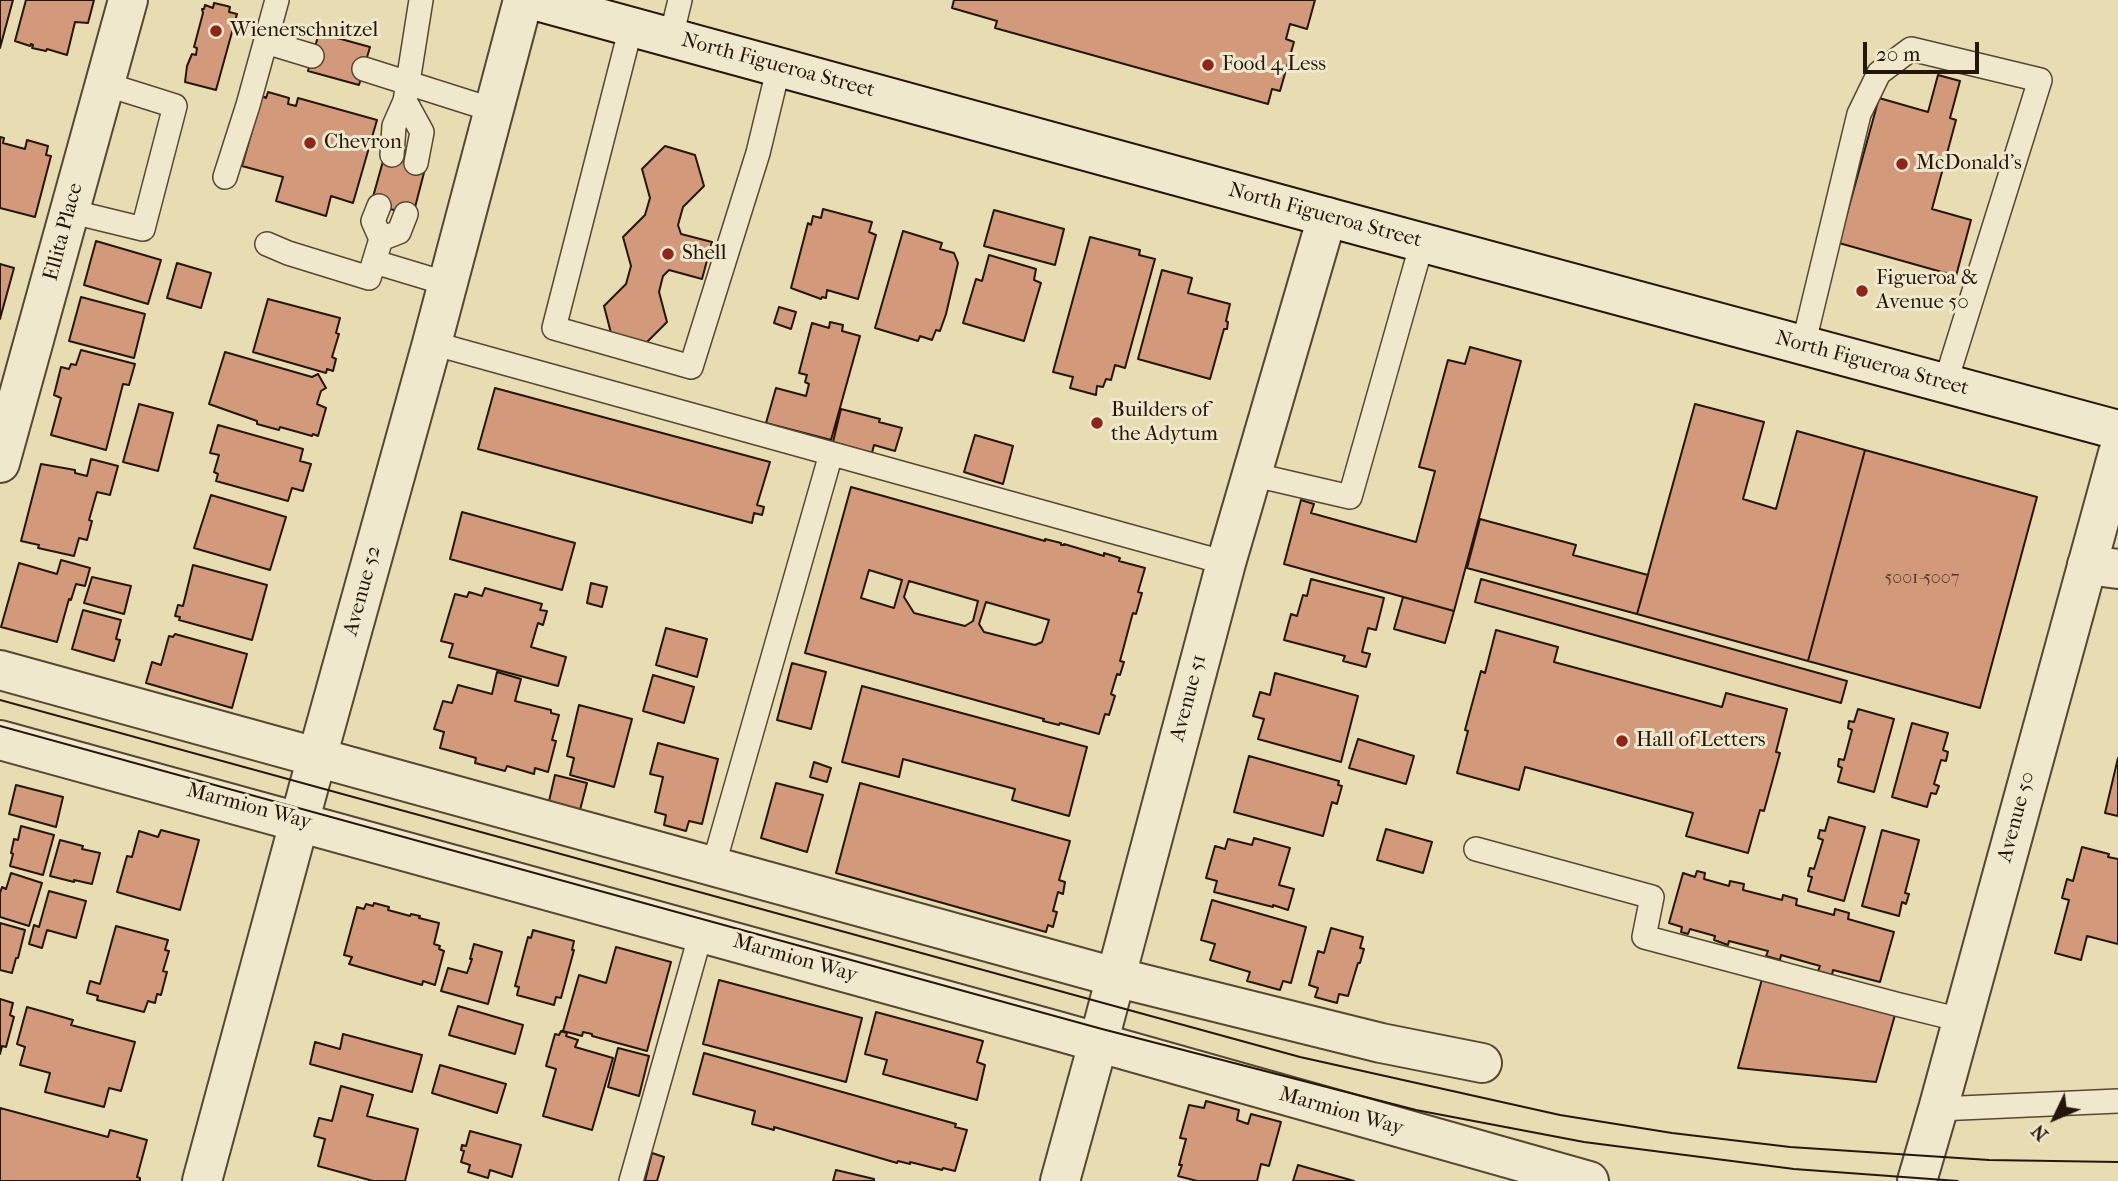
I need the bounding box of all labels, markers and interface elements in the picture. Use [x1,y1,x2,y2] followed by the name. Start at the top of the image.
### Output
[230,18,378,44] place label: Wienerschnitzel
[208,23,224,39] marker: Wienerschnitzel
[679,28,877,104] street label: North Figueroa Street
[1866,28,1982,72] scale bar
[1876,42,1920,66] text: 20 m
[1222,52,1326,78] place label: Food 4 Less
[1200,57,1216,73] marker: Food 4 Less
[324,130,402,156] place label: Chevron
[302,135,318,151] marker: Chevron
[1916,151,2022,177] place label: McDonald's
[1894,156,1910,172] marker: McDonald's
[1226,178,1424,254] street label: North Figueroa Street
[39,180,89,284] street label: Ellita Place
[682,241,726,267] place label: Shell
[660,246,676,262] marker: Shell
[1876,266,1978,316] place label: Figueroa & Avenue 50
[1854,283,1870,299] marker: Figueroa & Avenue 50
[1773,326,1971,402] street label: North Figueroa Street
[1111,398,1218,448] place label: Builders of the Adytum
[1089,415,1105,431] marker: Builders of the Adytum
[339,543,387,639] street label: Avenue 52
[1885,568,1959,590] house number: 5001-5007
[1165,652,1213,744] street label: Avenue 51
[1636,728,1766,754] place label: Hall of Letters
[1614,733,1630,749] marker: Hall of Letters
[1993,769,2041,865] street label: Avenue 50
[184,778,314,836] street label: Marmion Way
[730,929,860,989] street label: Marmion Way
[1276,1082,1406,1142] street label: Marmion Way
[2020,1083,2090,1153] north arrow
[2027,1120,2053,1145] text: N

